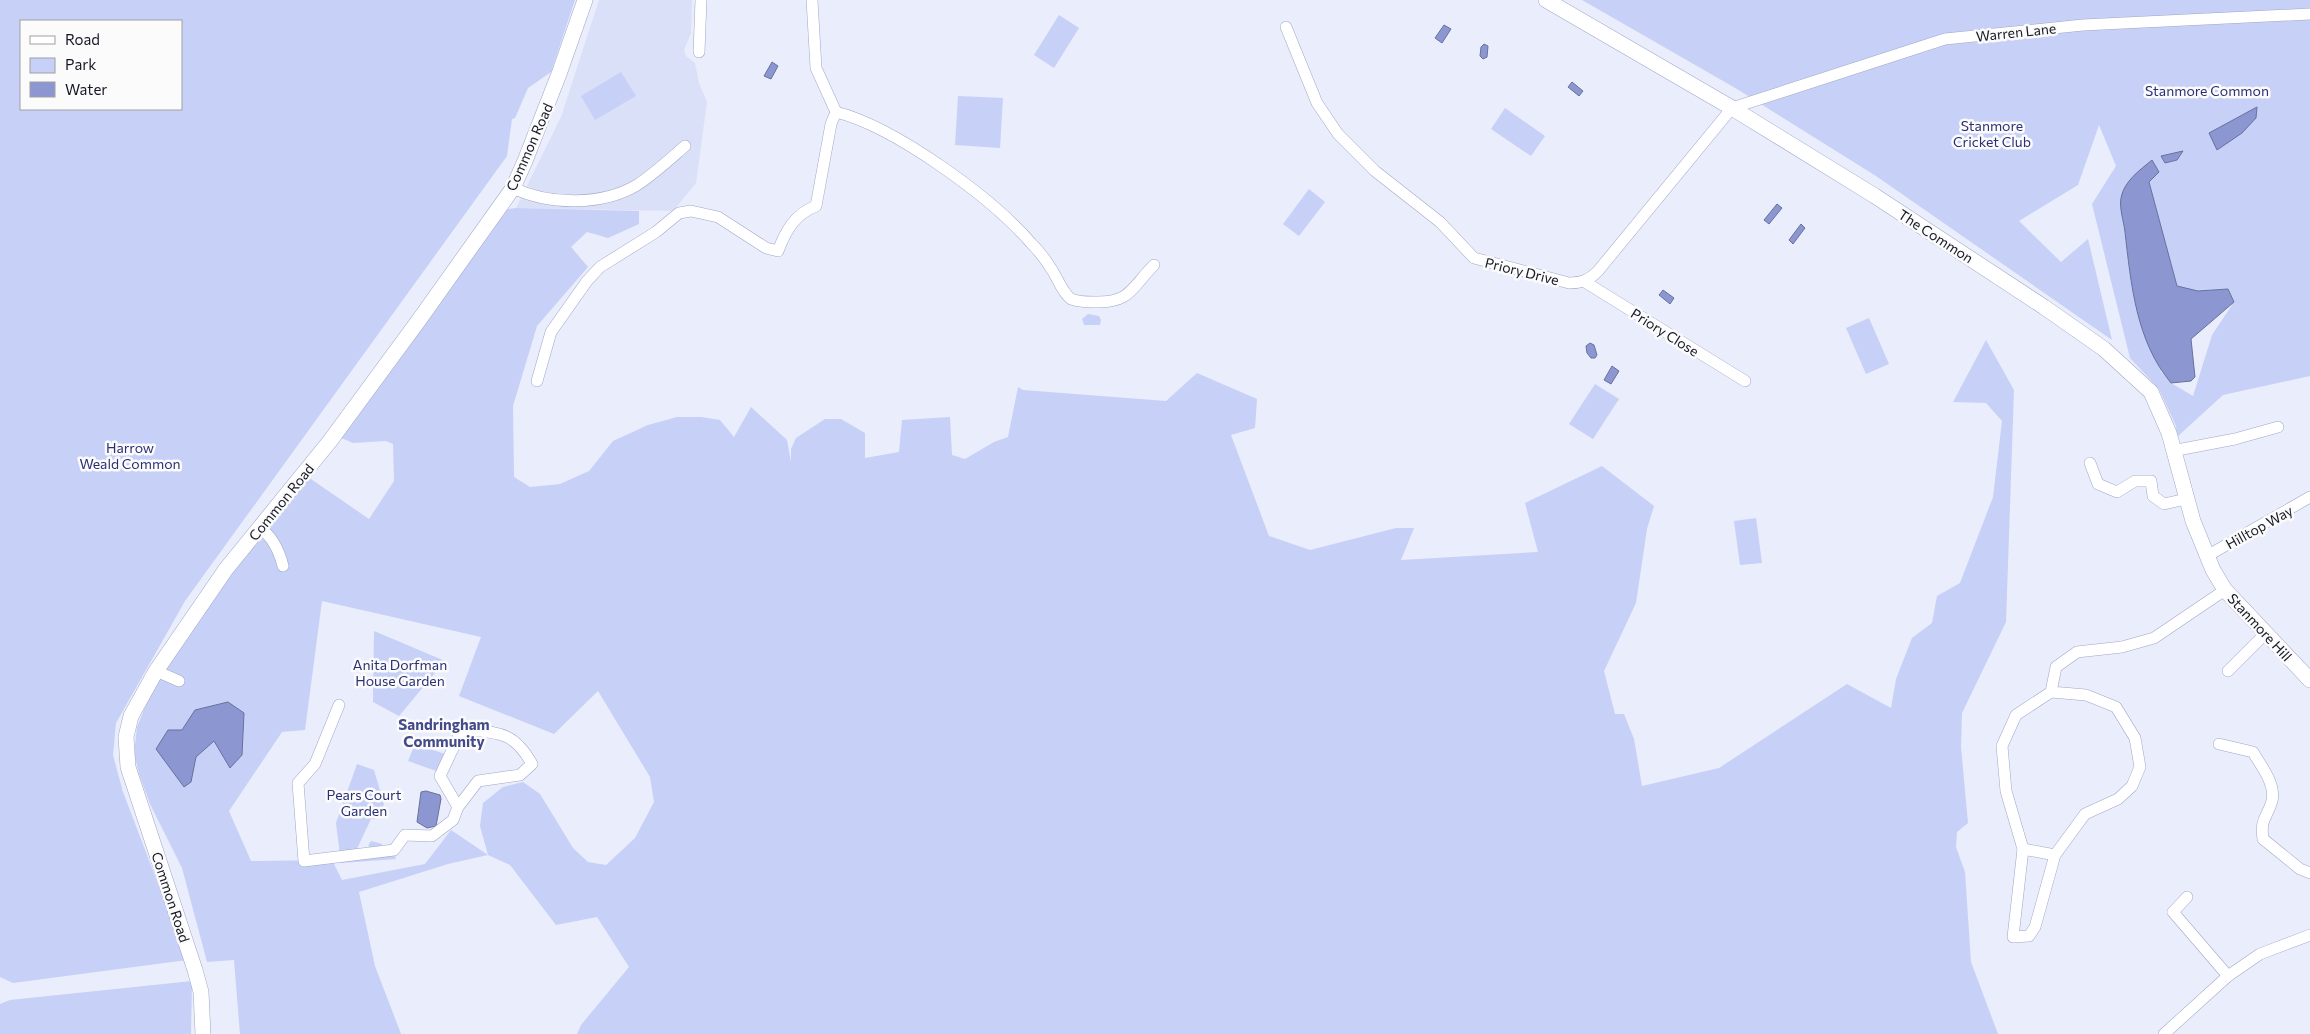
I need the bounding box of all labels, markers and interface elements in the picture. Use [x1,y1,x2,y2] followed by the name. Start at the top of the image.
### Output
[1975,19,2057,45] street label: Warren Lane
[20,20,182,110] legend
[65,30,100,48] text: Road
[65,55,96,73] text: Park
[65,80,107,98] text: Water
[2145,82,2269,99] park label: Stanmore Common
[502,101,556,193] street label: Common Road
[1953,117,2031,150] park label: Stanmore Cricket Club
[1895,205,1977,267] street label: The Common
[1483,254,1561,288] street label: Priory Drive
[1628,304,1702,360] street label: Priory Close
[79,439,181,472] park label: Harrow Weald Common
[245,460,317,544] street label: Common Road
[2222,502,2296,552] street label: Hilltop Way
[2224,590,2296,664] street label: Stanmore Hill
[353,656,447,689] park label: Anita Dorfman House Garden
[398,715,490,750] district label: Sandringham Community
[327,786,402,819] park label: Pears Court Garden
[148,850,194,944] street label: Common Road

